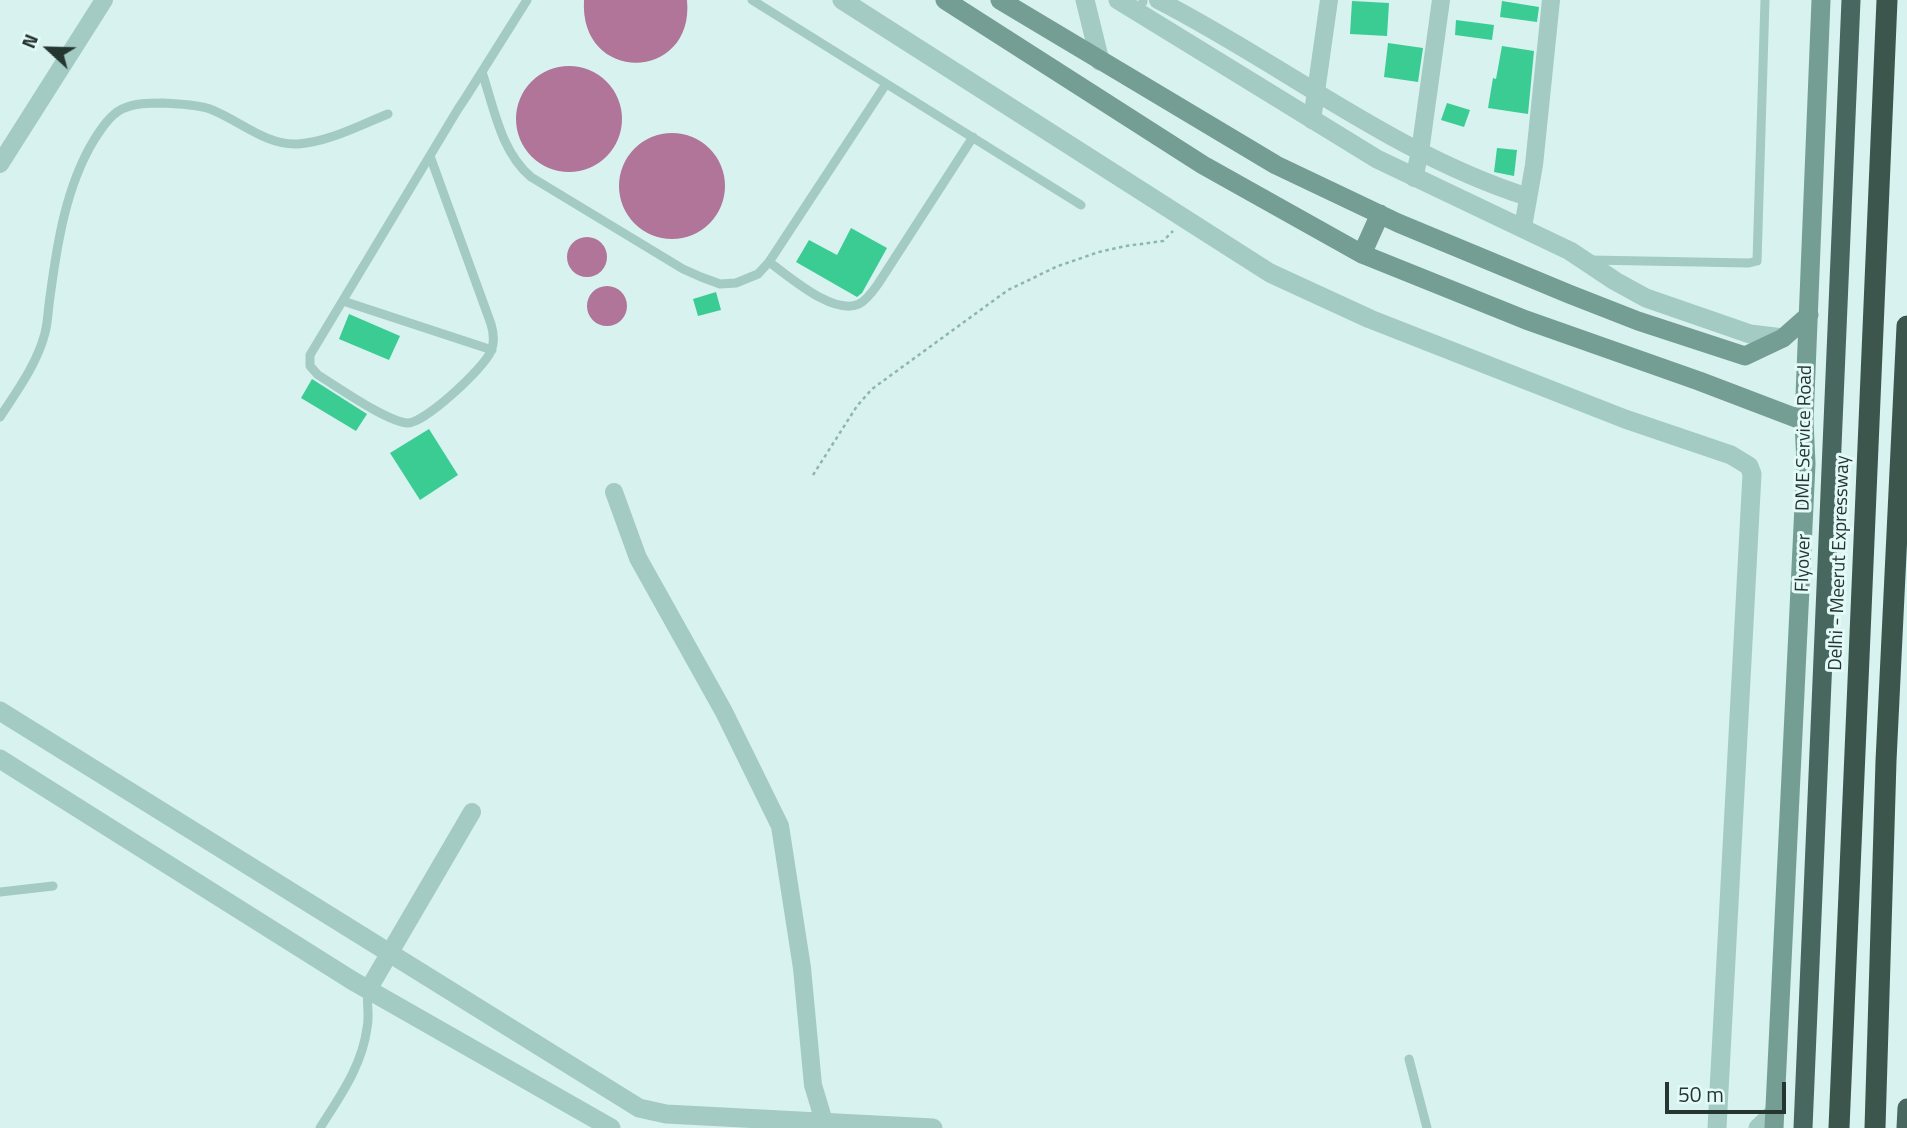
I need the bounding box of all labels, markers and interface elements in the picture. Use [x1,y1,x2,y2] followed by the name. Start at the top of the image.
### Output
[14,14,84,84] north arrow
[13,29,45,52] text: N
[1792,365,1818,511] street label: DME Service Road
[1825,455,1855,671] street label: Delhi - Meerut Expressway
[1792,533,1816,593] street label: Flyover
[1669,1068,1790,1112] scale bar
[1678,1078,1724,1110] text: 50 m

